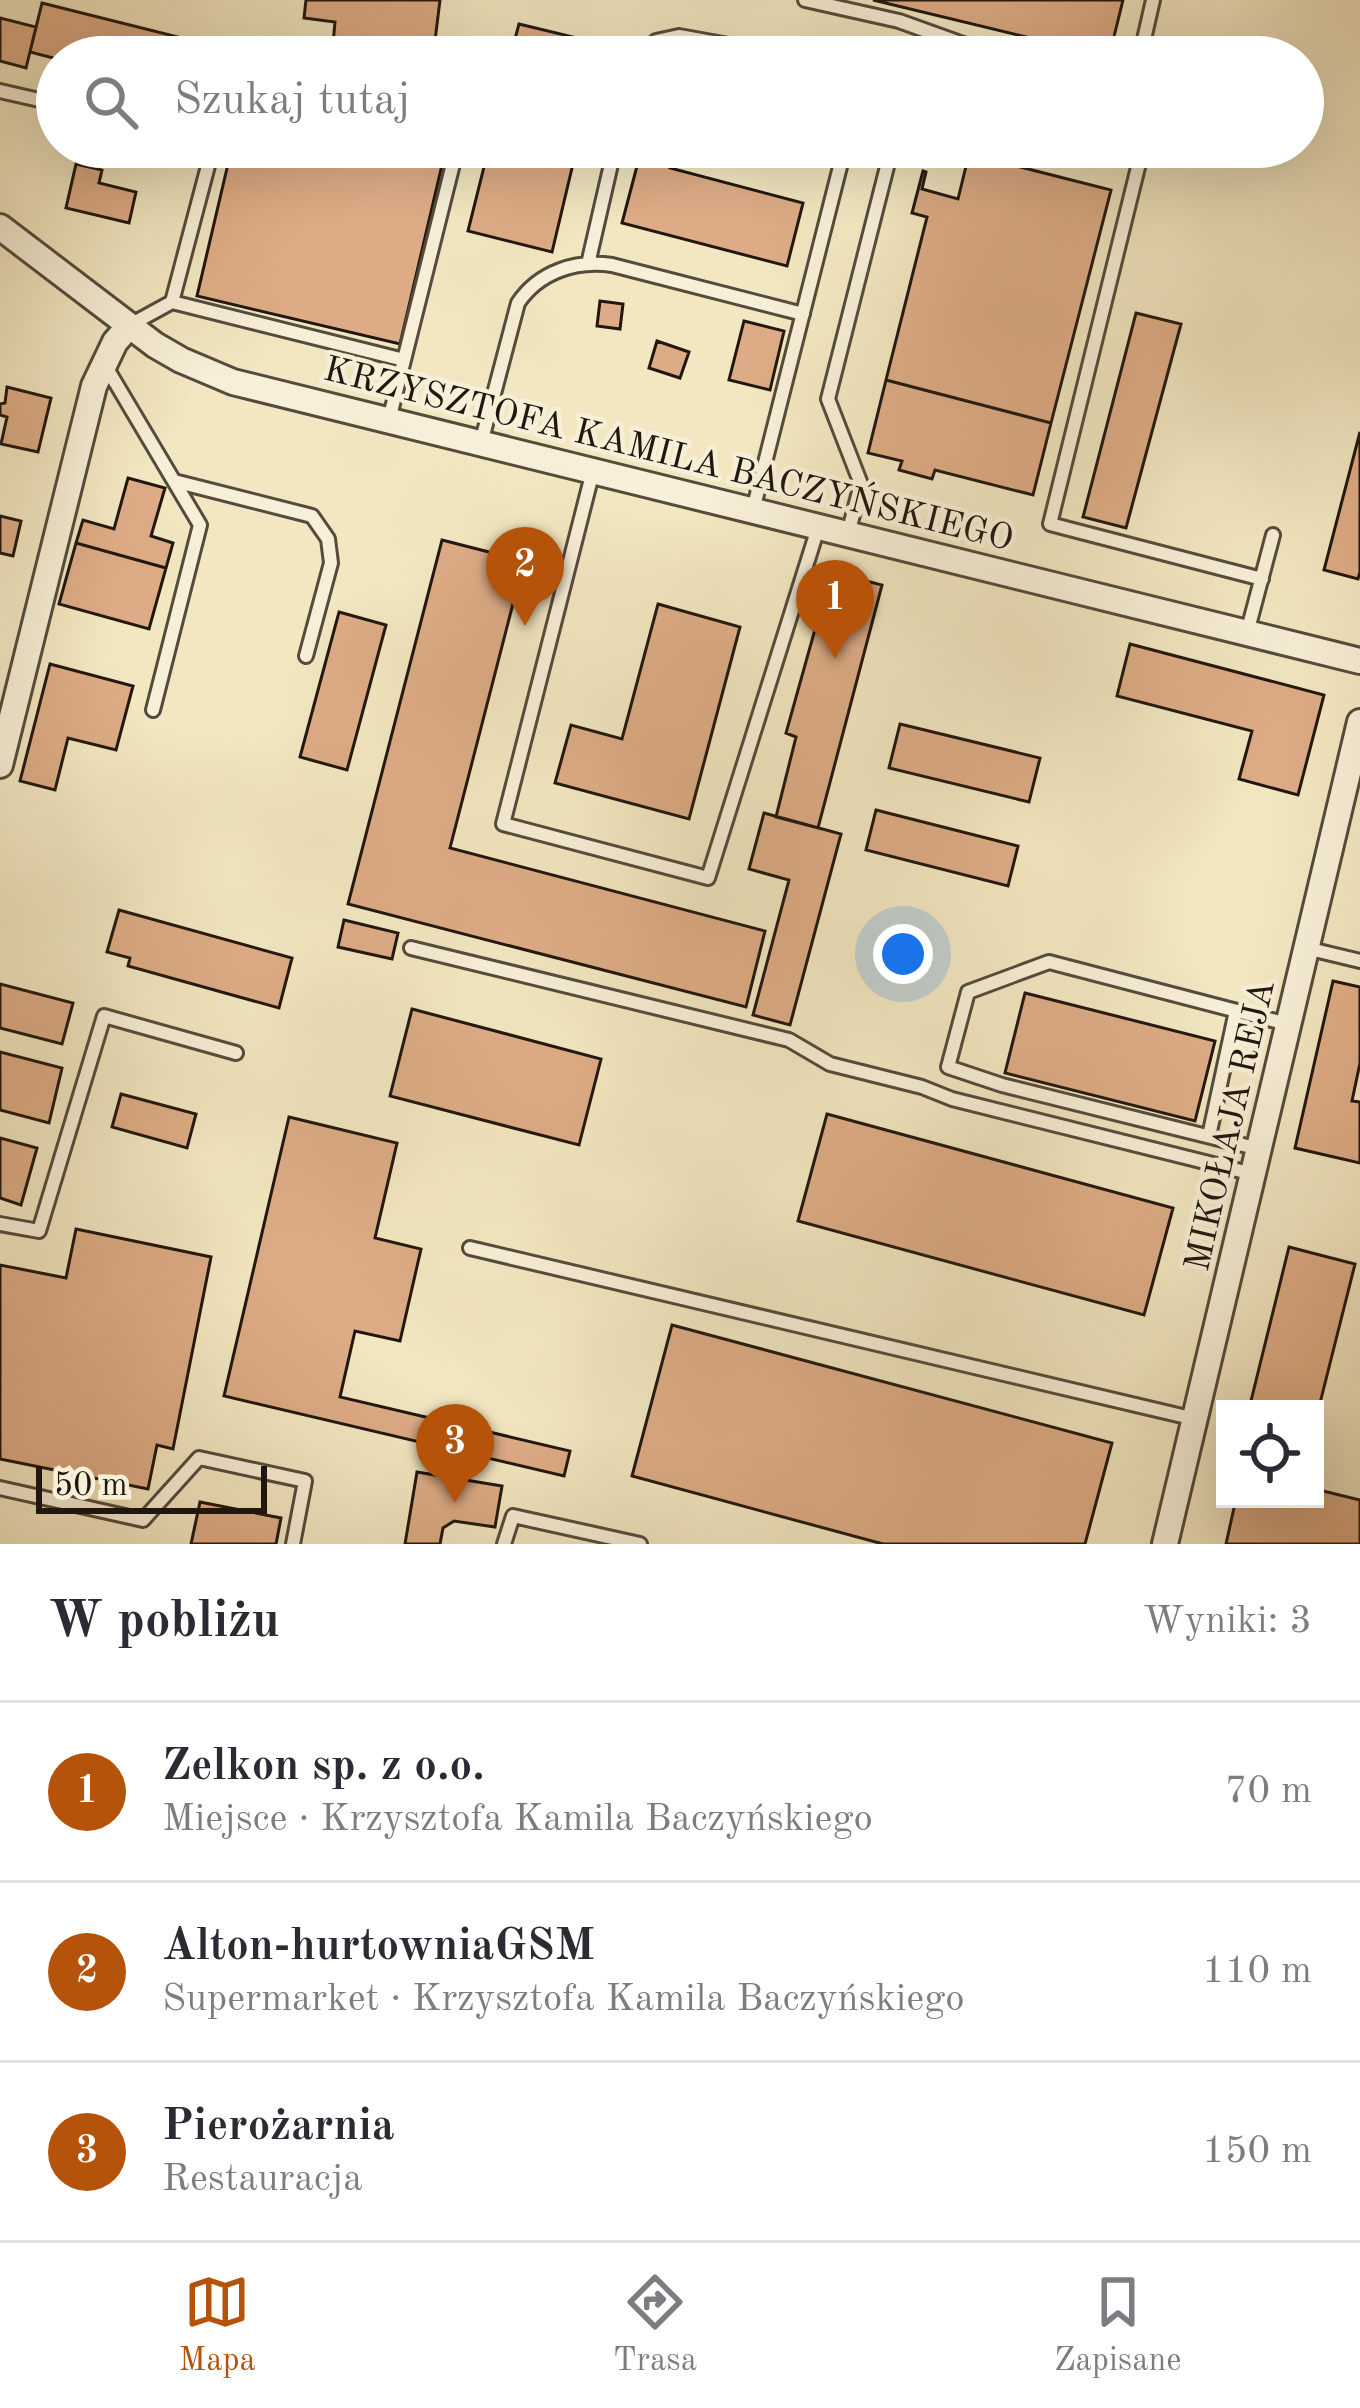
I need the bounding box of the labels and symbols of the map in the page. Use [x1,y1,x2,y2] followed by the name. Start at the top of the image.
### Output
[320,346,1018,559] street label: KRZYSZTOFA KAMILA BACZYŃSKIEGO
[486,527,564,626] pin: 2
[796,560,874,659] pin: 1
[873,924,933,984] your location
[1181,977,1283,1275] street label: MIKOŁAJA REJA
[416,1404,494,1503] pin: 3
[36,1460,267,1513] scale bar

